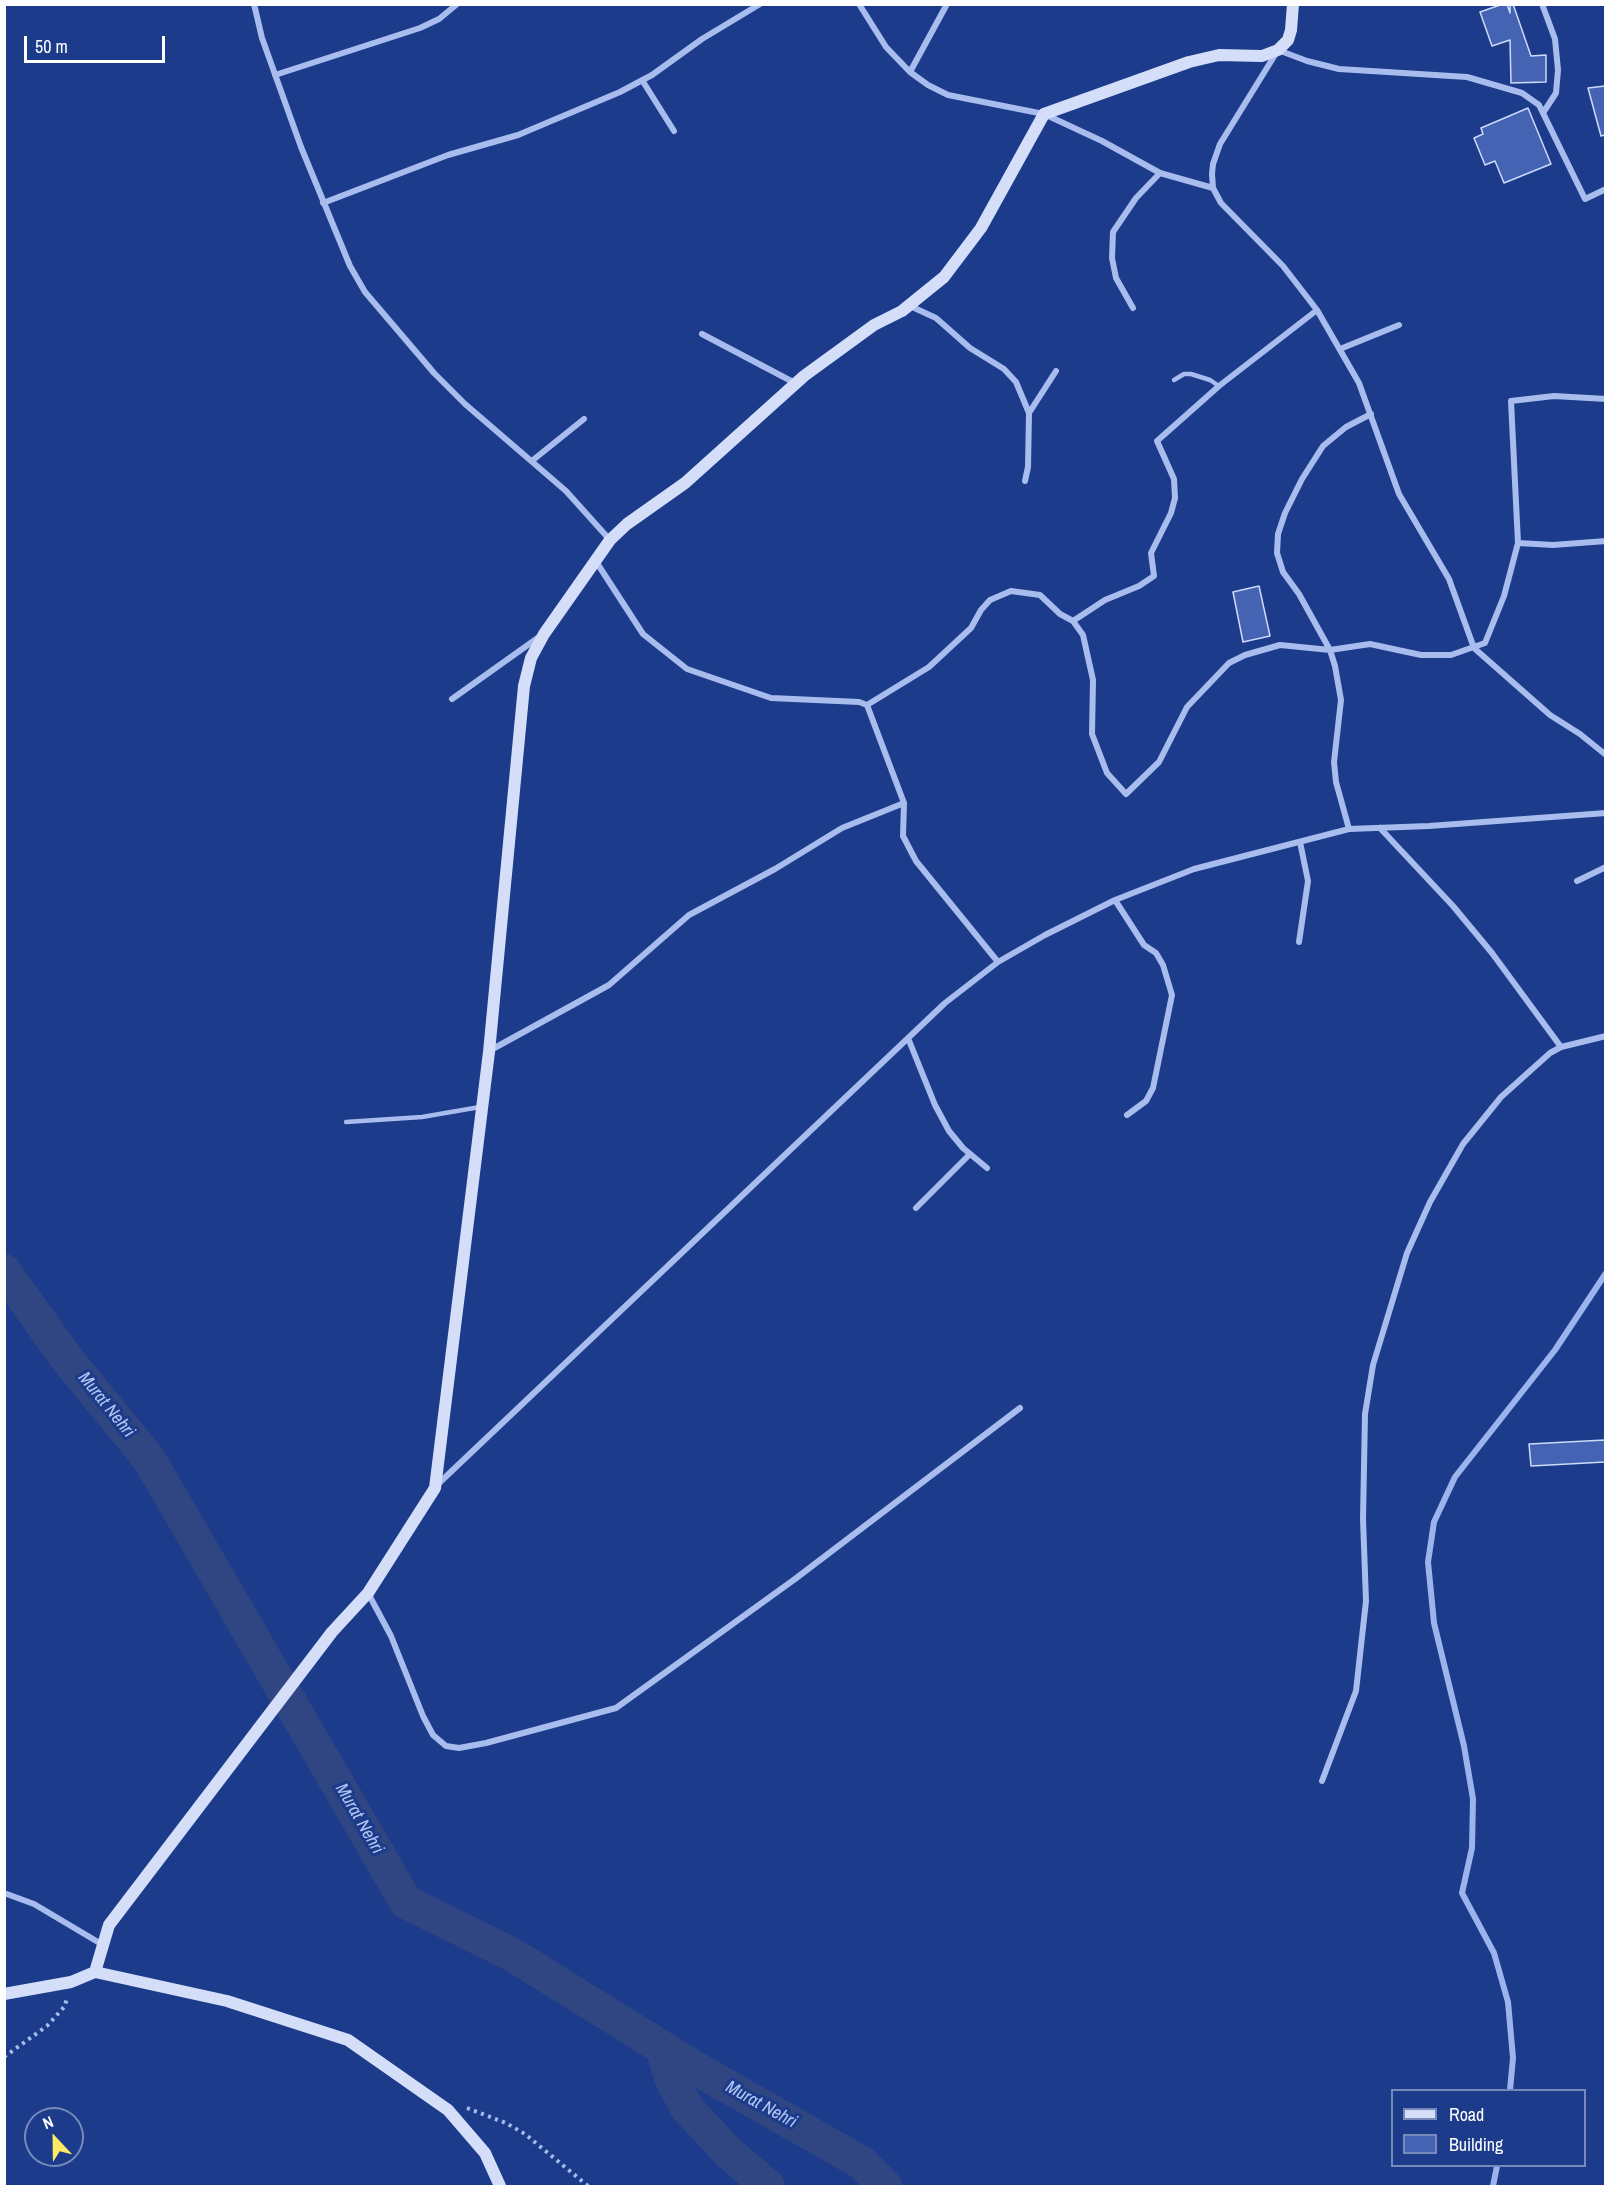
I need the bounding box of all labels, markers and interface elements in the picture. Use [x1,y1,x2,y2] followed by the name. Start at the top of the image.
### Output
[27,24,168,62] scale bar
[35,34,68,59] text: 50 m
[73,1368,139,1442] water label: Murat Nehri
[330,1780,388,1858] water label: Murat Nehri
[722,2077,800,2133] water label: Murat Nehri
[1391,2089,1586,2167] legend
[1449,2102,1484,2127] text: Road
[24,2107,84,2167] north arrow
[39,2110,57,2134] text: N
[1449,2132,1503,2157] text: Building

